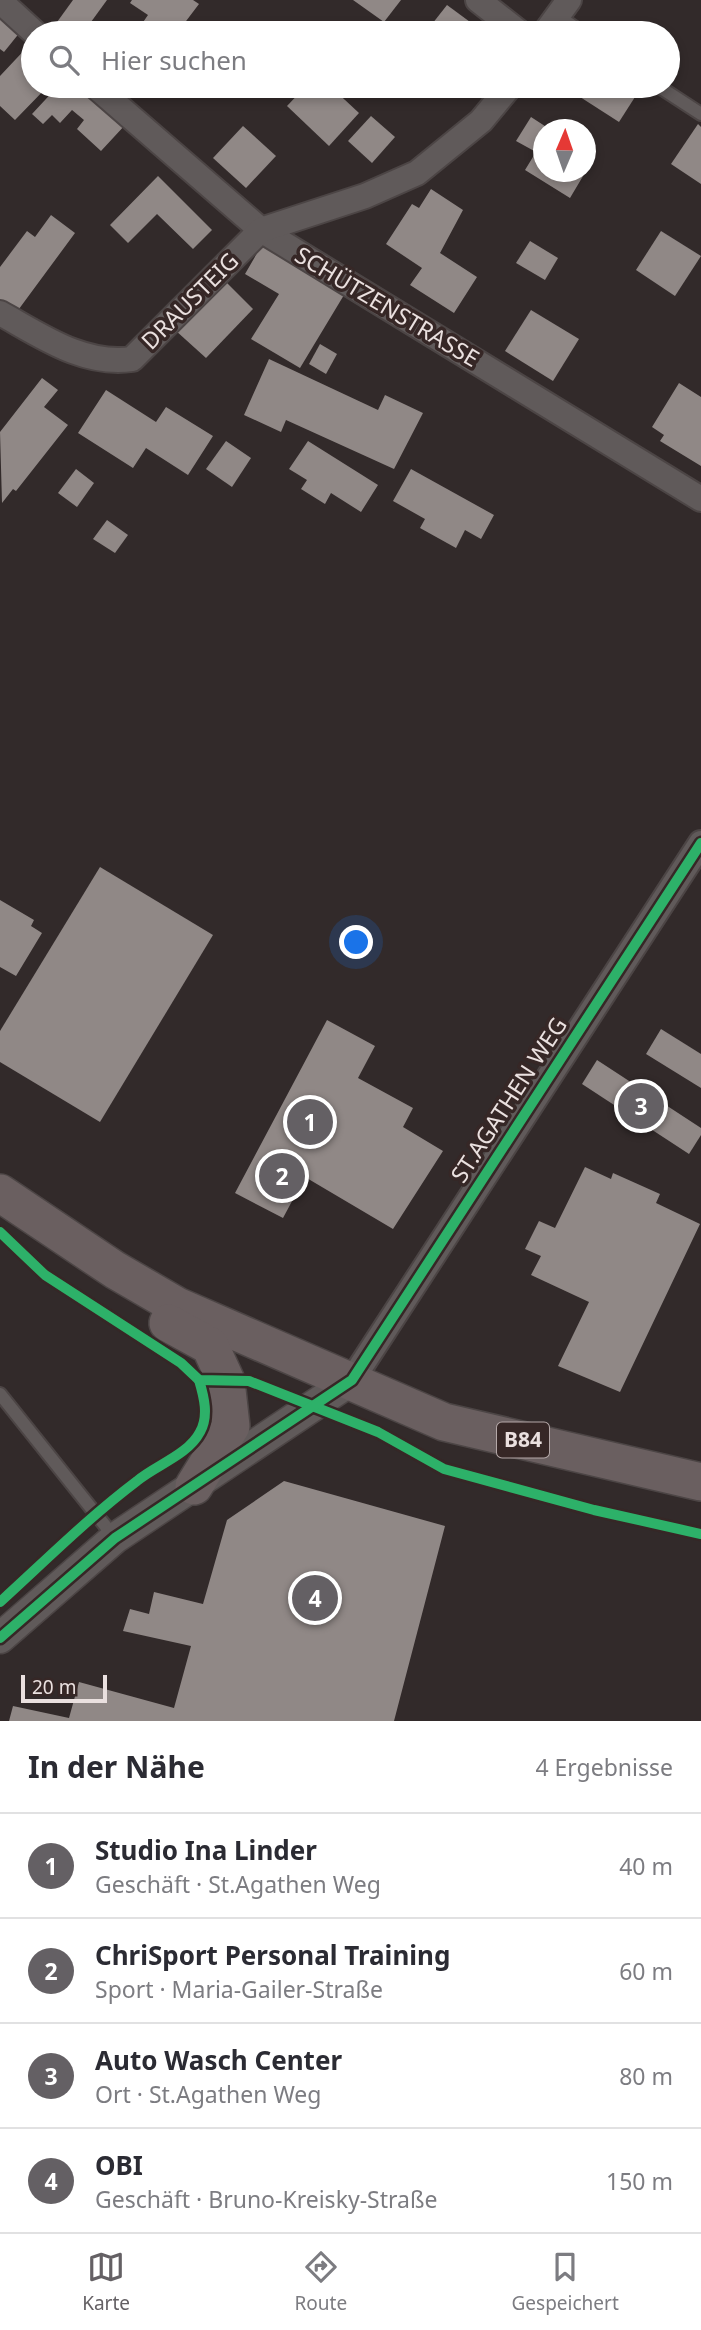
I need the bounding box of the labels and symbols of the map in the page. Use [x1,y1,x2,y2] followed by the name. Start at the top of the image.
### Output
[533,119,596,182] north arrow
[289,238,486,374] street label: SCHÜTZENSTRASSE
[134,245,245,356] street label: DRAUSTEIG
[339,925,373,959] your location
[443,1011,574,1188] street label: ST.AGATHEN WEG
[618,1080,664,1132] pin: 3
[287,1096,333,1148] pin: 1
[259,1150,305,1202] pin: 2
[497,1422,549,1458] road number: B84
[292,1572,338,1624] pin: 4
[21,1672,107,1704] scale bar

